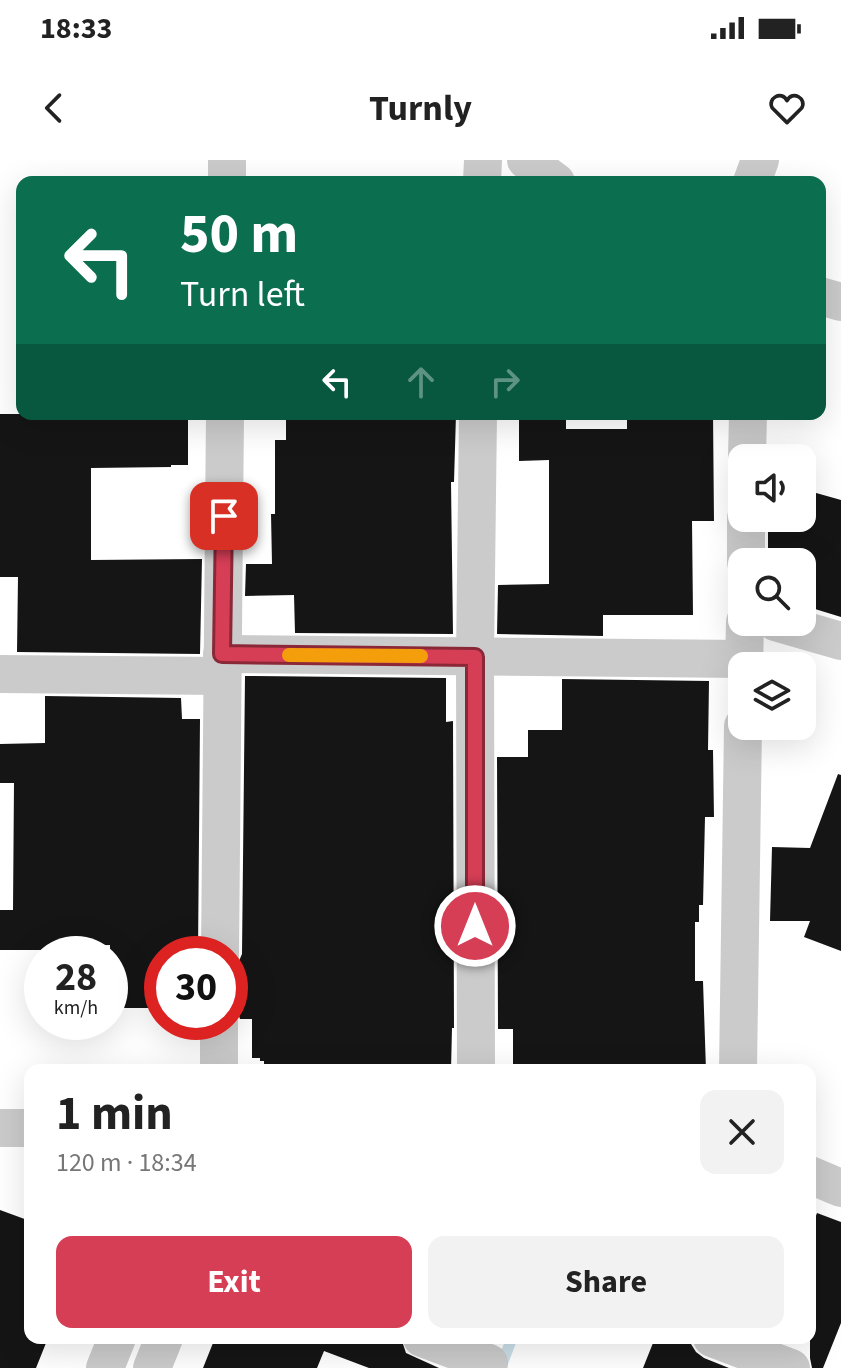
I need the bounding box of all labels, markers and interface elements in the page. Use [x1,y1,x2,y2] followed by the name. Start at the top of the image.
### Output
[40,7,112,50] text: 18:33
[369,83,472,134] text: Turnly
[32,86,76,130] icon: back
[765,86,809,130] icon: heart
[180,195,298,274] text: 50 m
[48,208,152,312] icon: left
[180,269,305,320] text: Turn left
[315,360,359,404] icon: left
[399,360,443,404] icon: ahead
[483,360,527,404] icon: right
[728,444,816,740] map controls
[728,444,816,532] button: sound
[190,482,258,550] pin
[202,494,246,538] icon: arrive
[728,548,816,636] button: search
[728,652,816,740] button: layers
[433,884,517,968] position arrow
[144,936,248,1040] speed limit sign: 30
[55,949,97,1006] text: 28
[54,994,98,1022] text: km/h
[56,1080,173,1148] text: 1 min
[700,1090,784,1174] button: close
[56,1144,197,1181] text: 120 m · 18:34
[56,1236,412,1328] button: Exit
[428,1236,784,1328] button: Share

